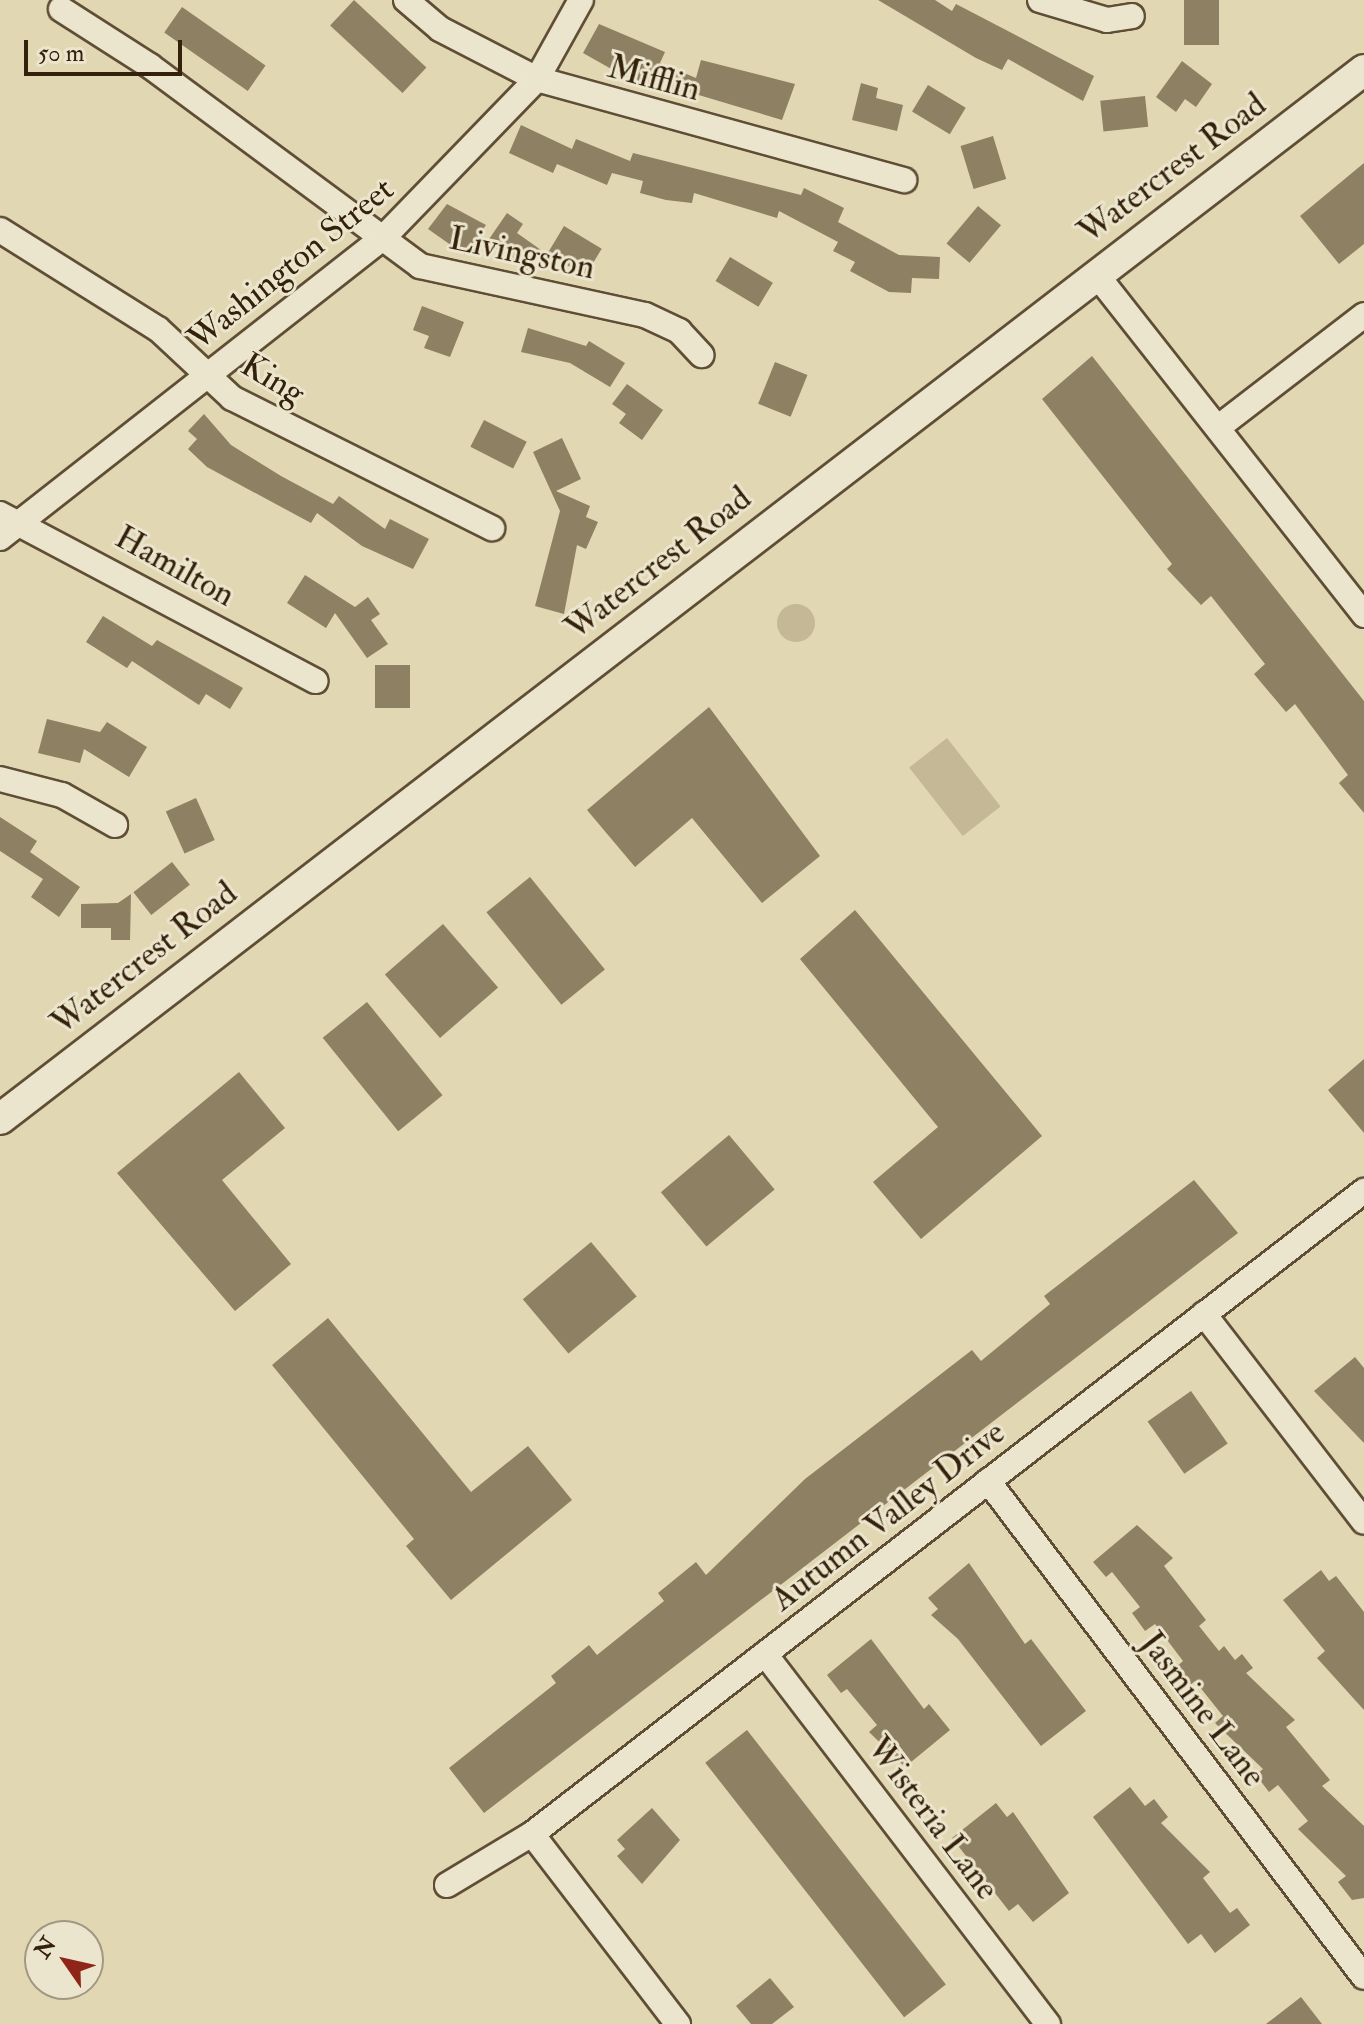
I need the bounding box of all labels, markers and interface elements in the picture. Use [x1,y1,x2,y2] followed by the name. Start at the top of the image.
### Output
[28,24,186,74] scale bar
[38,38,84,69] text: 50 m
[603,46,705,110] street label: Mifflin
[1070,84,1274,252] street label: Watercrest Road
[180,169,402,359] street label: Washington Street
[445,218,599,288] street label: Livingston
[234,344,312,414] street label: King
[557,478,759,648] street label: Watercrest Road
[108,517,242,615] street label: Hamilton
[43,873,245,1043] street label: Watercrest Road
[763,1412,1013,1620] street label: Autumn Valley Drive
[1132,1624,1274,1794] street label: Jasmine Lane
[858,1728,1008,1908] street label: Wisteria Lane
[24,1920,104,2000] north arrow
[29,1932,63,1964] text: N

